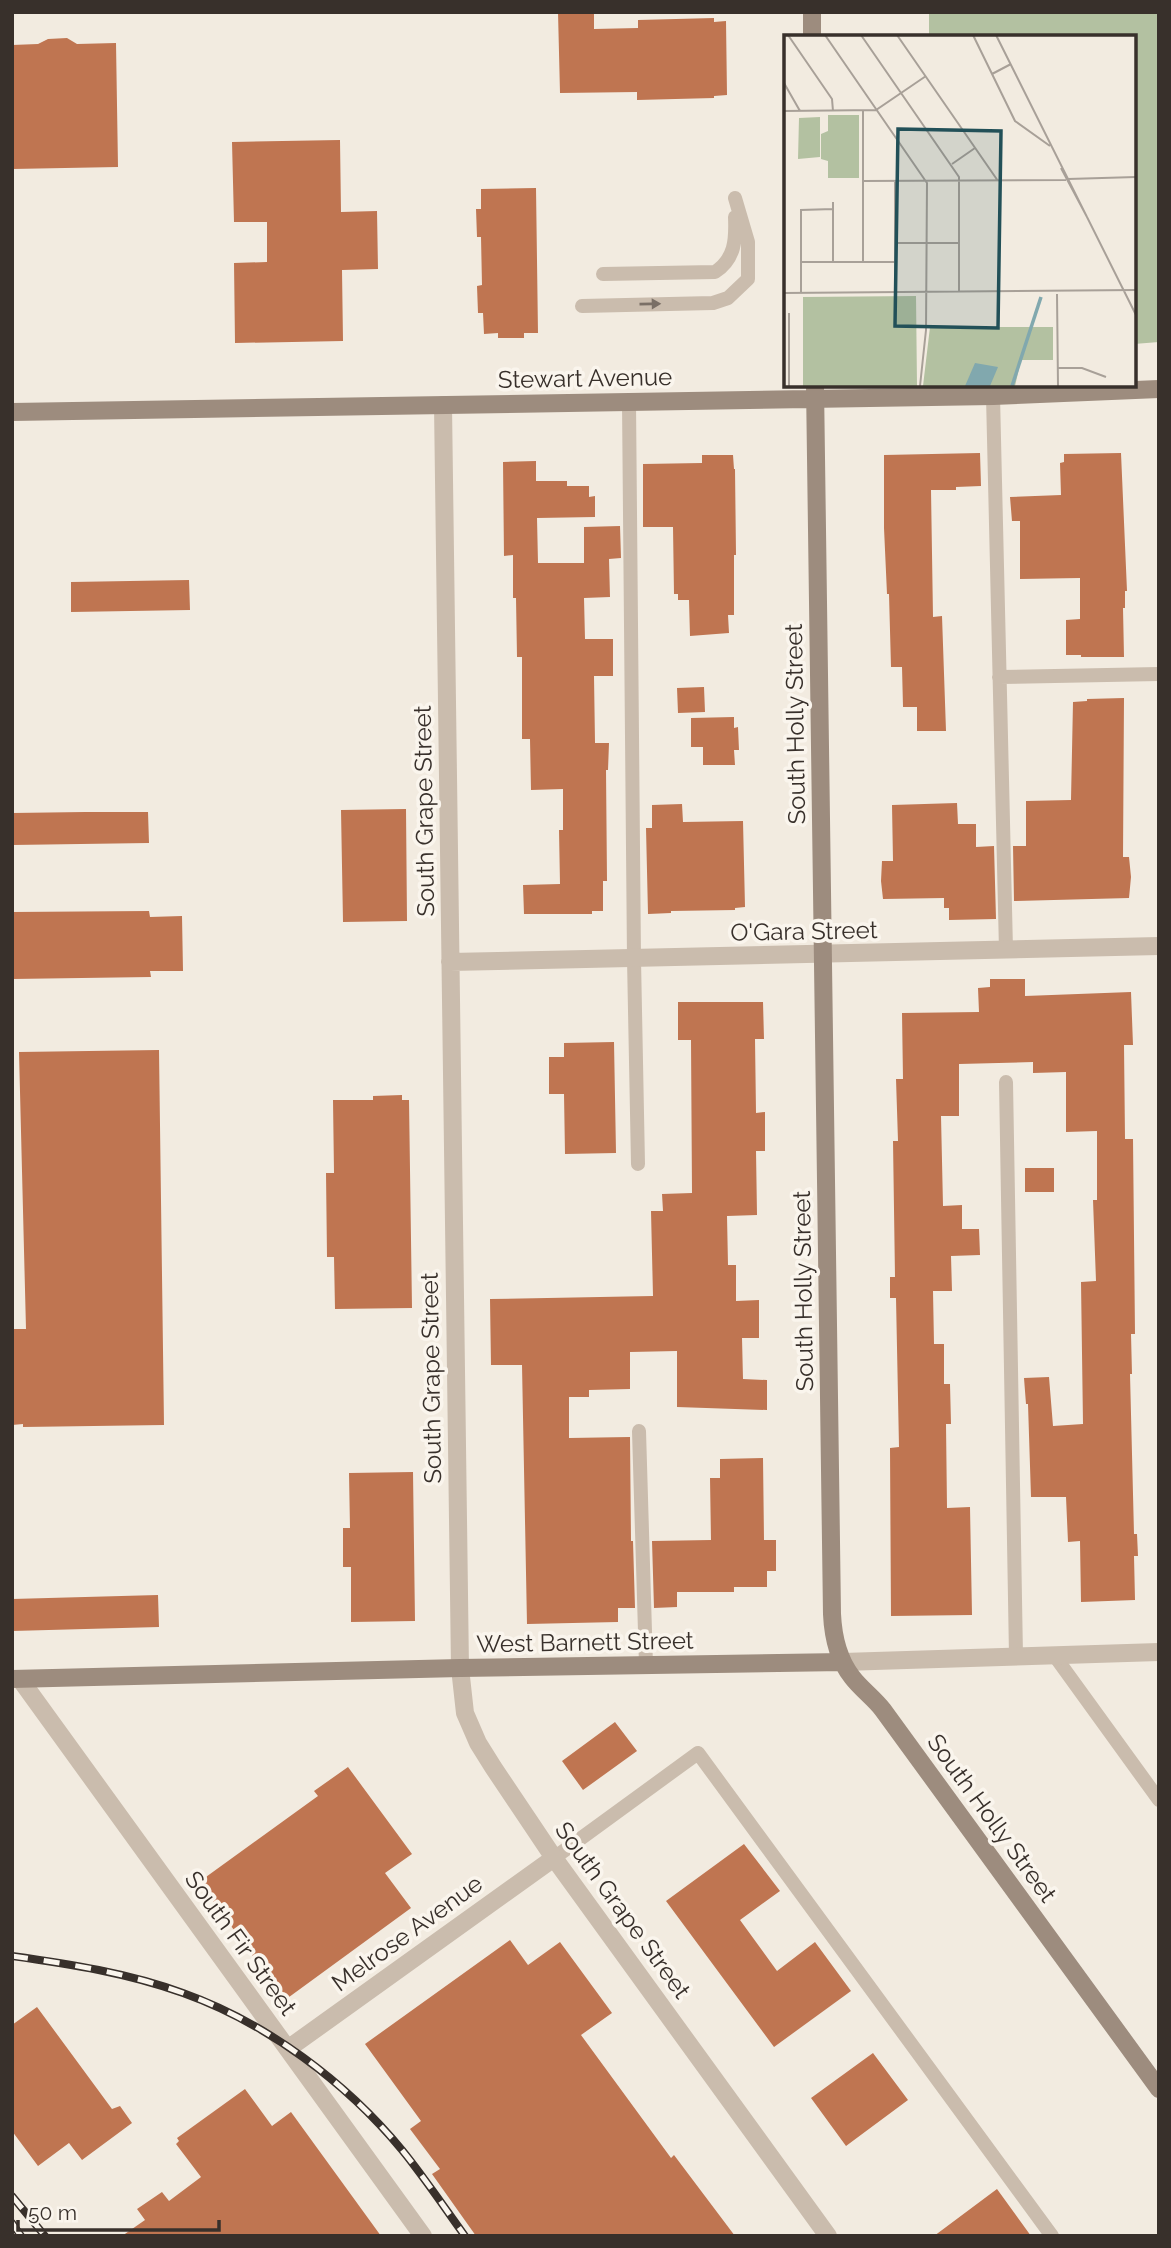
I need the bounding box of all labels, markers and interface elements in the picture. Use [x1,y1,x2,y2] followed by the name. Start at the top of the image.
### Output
[784,35,1136,387] inset map
[639,299,661,310] one-way arrow
[498,362,672,394] street label: Stewart Avenue
[779,623,811,825] street label: South Holly Street
[408,705,440,917] street label: South Grape Street
[730,915,878,947] street label: O'Gara Street
[787,1190,819,1392] street label: South Holly Street
[415,1272,447,1484] street label: South Grape Street
[476,1626,694,1658] street label: West Barnett Street
[921,1728,1063,1908] street label: South Holly Street
[549,1816,697,2004] street label: South Grape Street
[179,1865,303,2021] street label: South Fir Street
[326,1869,488,1997] street label: Melrose Avenue
[18,2188,219,2232] scale bar
[28,2200,77,2225] text: 50 m

